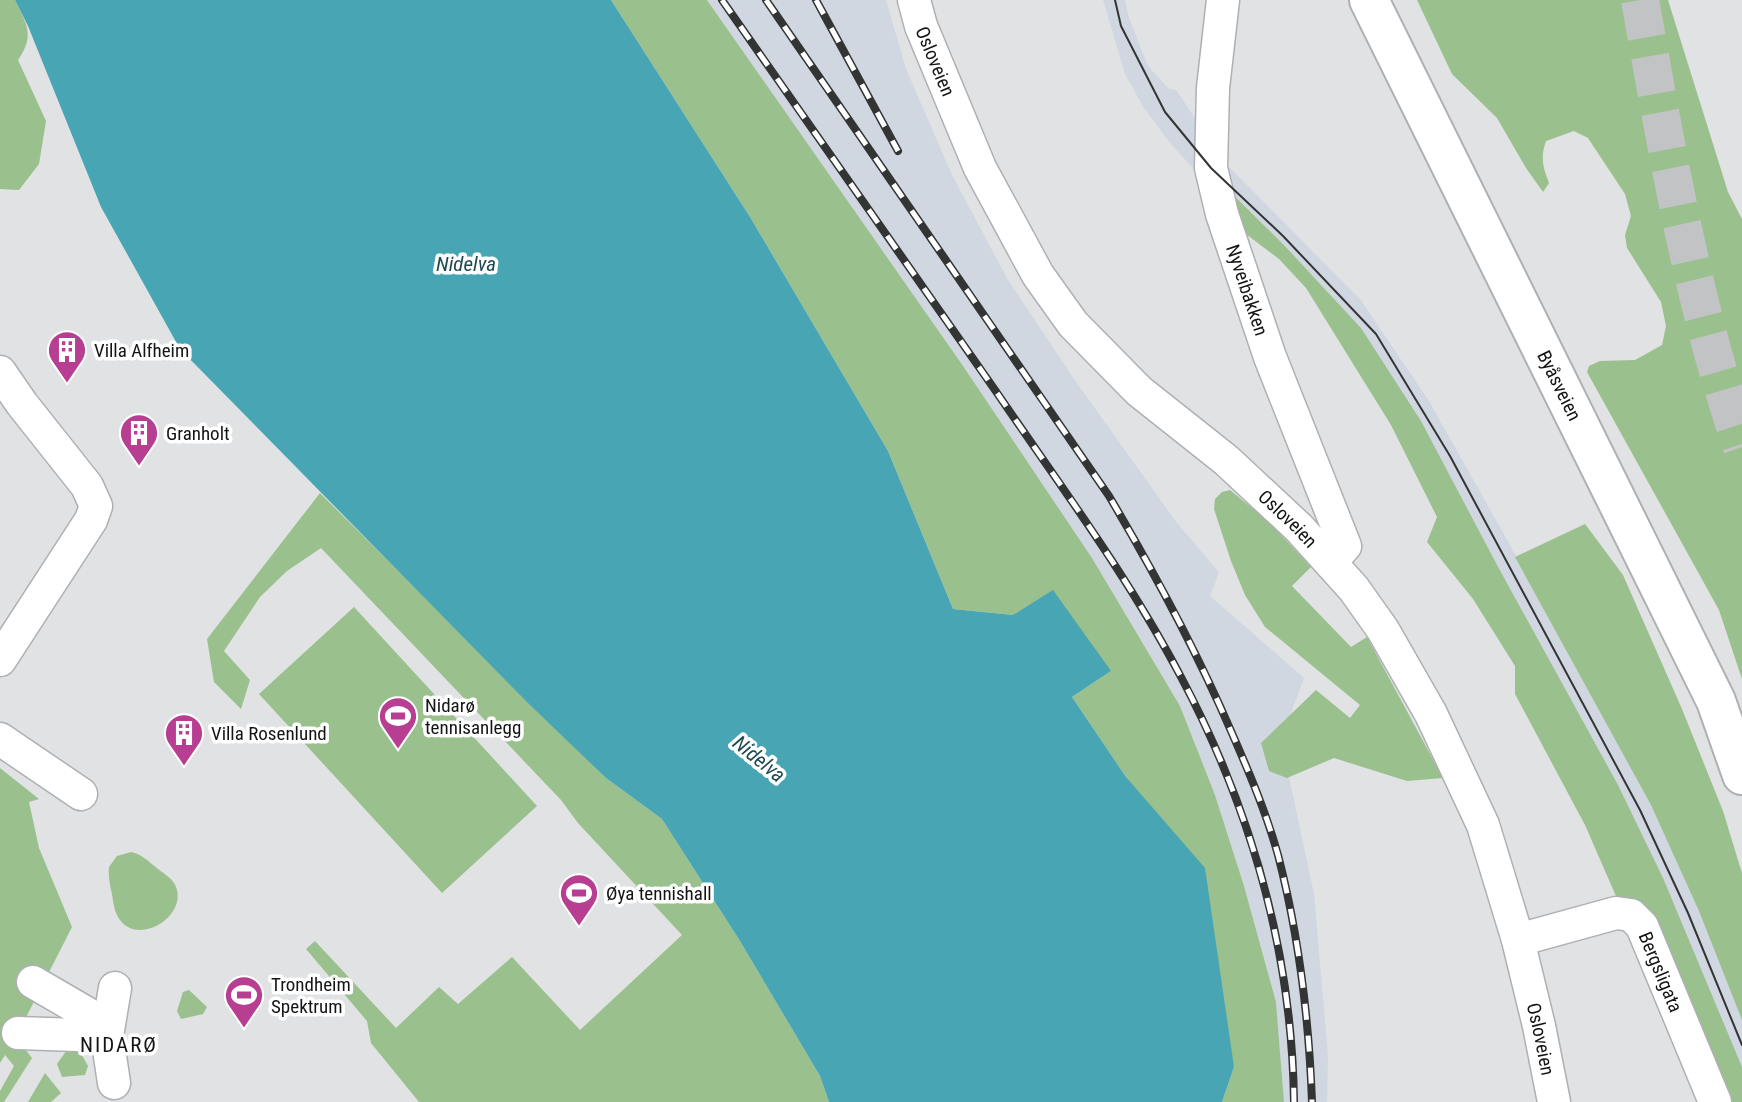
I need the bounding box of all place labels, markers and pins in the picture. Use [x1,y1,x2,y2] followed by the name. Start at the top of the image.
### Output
[46,329,88,384] building icon: Villa Alfheim
[94,339,189,362] place label: Villa Alfheim
[118,412,160,467] building icon: Granholt
[166,422,230,445] place label: Granholt
[425,694,521,739] place label: Nidarø tennisanlegg
[377,695,419,750] sports icon: Nidarø tennisanlegg
[163,712,205,767] building icon: Villa Rosenlund
[211,722,327,745] place label: Villa Rosenlund
[558,872,600,927] sports icon: Øya tennishall
[606,882,712,905] place label: Øya tennishall
[271,973,351,1018] place label: Trondheim Spektrum
[223,974,265,1029] sports icon: Trondheim Spektrum

